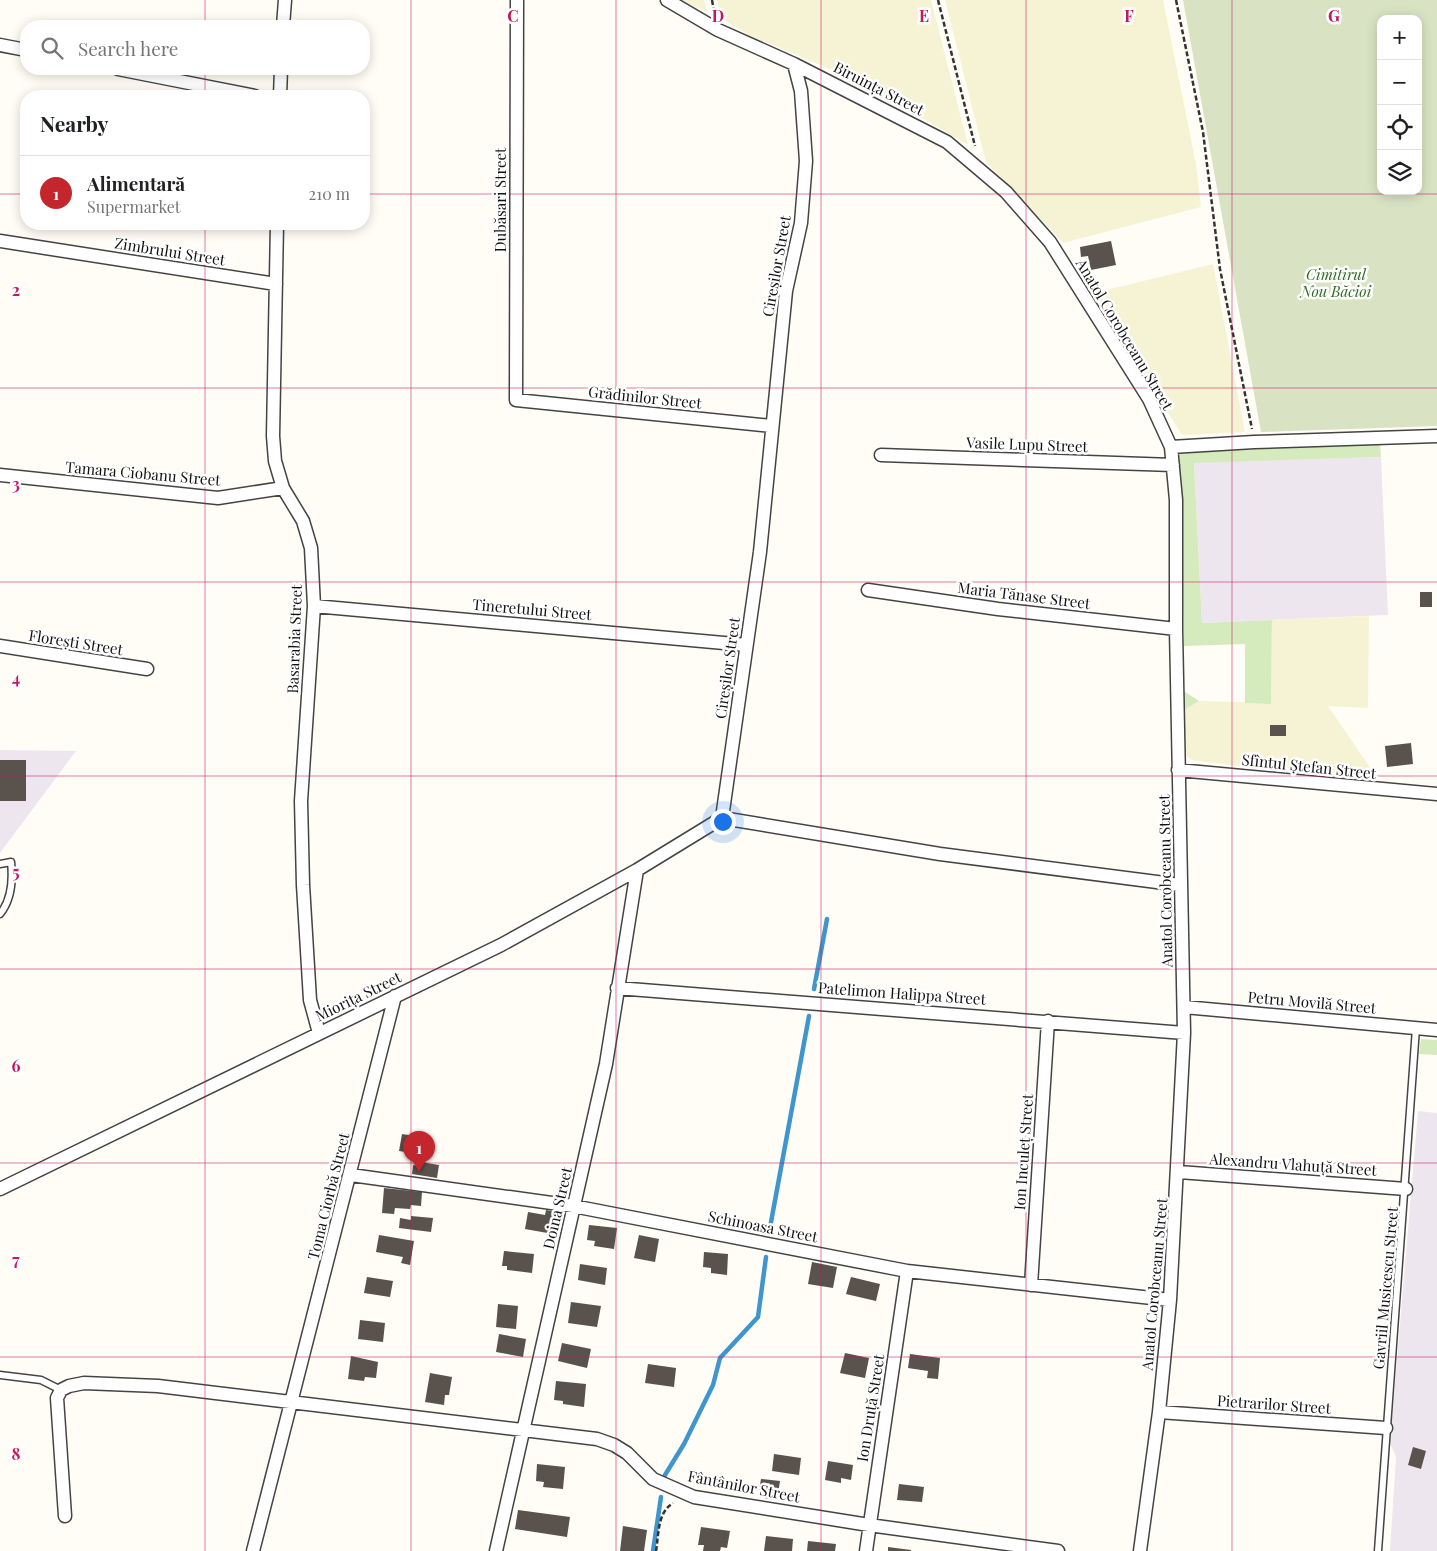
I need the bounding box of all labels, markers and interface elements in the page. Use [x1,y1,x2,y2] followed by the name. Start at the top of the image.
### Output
[507,5,519,26] text: C
[712,5,724,26] text: D
[919,5,929,26] text: E
[1124,5,1134,26] text: F
[1328,5,1340,26] text: G
[1377,15,1422,195] map controls
[1377,15,1422,60] button: +
[20,20,370,75] search box
[38,34,66,62] icon: search
[78,35,178,61] text: Search here
[830,57,928,120] street label: Biruința Street
[1377,60,1422,105] button: −
[1377,105,1422,150] button: locate
[40,109,109,137] text: Nearby
[490,147,510,252] street label: Dubăsari Street
[1377,150,1422,195] button: layers
[87,170,185,196] text: Alimentară
[53,183,59,204] text: 1
[309,183,350,204] text: 210 m
[87,196,181,217] text: Supermarket
[757,213,795,318] street label: Cireșilor Street
[113,232,227,270] street label: Zimbrului Street
[1071,254,1178,414] street label: Anatol Corobceanu Street
[1299,264,1372,301] park label: Cimitirul Nou Băcioi
[12,279,20,300] text: 2
[587,381,703,413] street label: Grădinilor Street
[965,432,1089,456] street label: Vasile Lupu Street
[65,456,222,490] street label: Tamara Ciobanu Street
[12,473,20,494] text: 3
[957,577,1092,613] street label: Maria Tănase Street
[282,583,306,694] street label: Basarabia Street
[472,594,593,624] street label: Tineretului Street
[710,615,744,720] street label: Cireșilor Street
[27,625,125,659] street label: Florești Street
[12,667,20,688] text: 4
[1241,749,1378,783] street label: Sfîntul Ștefan Street
[1153,794,1177,969] street label: Anatol Corobceanu Street
[710,809,736,835] your location
[12,861,20,882] text: 5
[312,966,405,1025] street label: Miorița Street
[817,977,987,1009] street label: Patelimon Halippa Street
[1247,986,1378,1018] street label: Petru Movilă Street
[12,1055,21,1076] text: 6
[1009,1092,1037,1211] street label: Ion Inculeț Street
[303,1130,354,1262] street label: Toma Ciorbă Street
[403,1131,435,1172] pin: 1
[1208,1148,1378,1180] street label: Alexandru Vlahuță Street
[538,1164,576,1251] street label: Doina Street
[1136,1196,1172,1372] street label: Anatol Corobceanu Street
[1368,1205,1402,1370] street label: Gavriil Musicescu Street
[706,1206,820,1247] street label: Schinoasa Street
[12,1249,20,1270] text: 7
[852,1352,888,1463] street label: Ion Druță Street
[1216,1390,1332,1418] street label: Pietrarilor Street
[12,1443,21,1464] text: 8
[686,1465,802,1507] street label: Fântânilor Street

